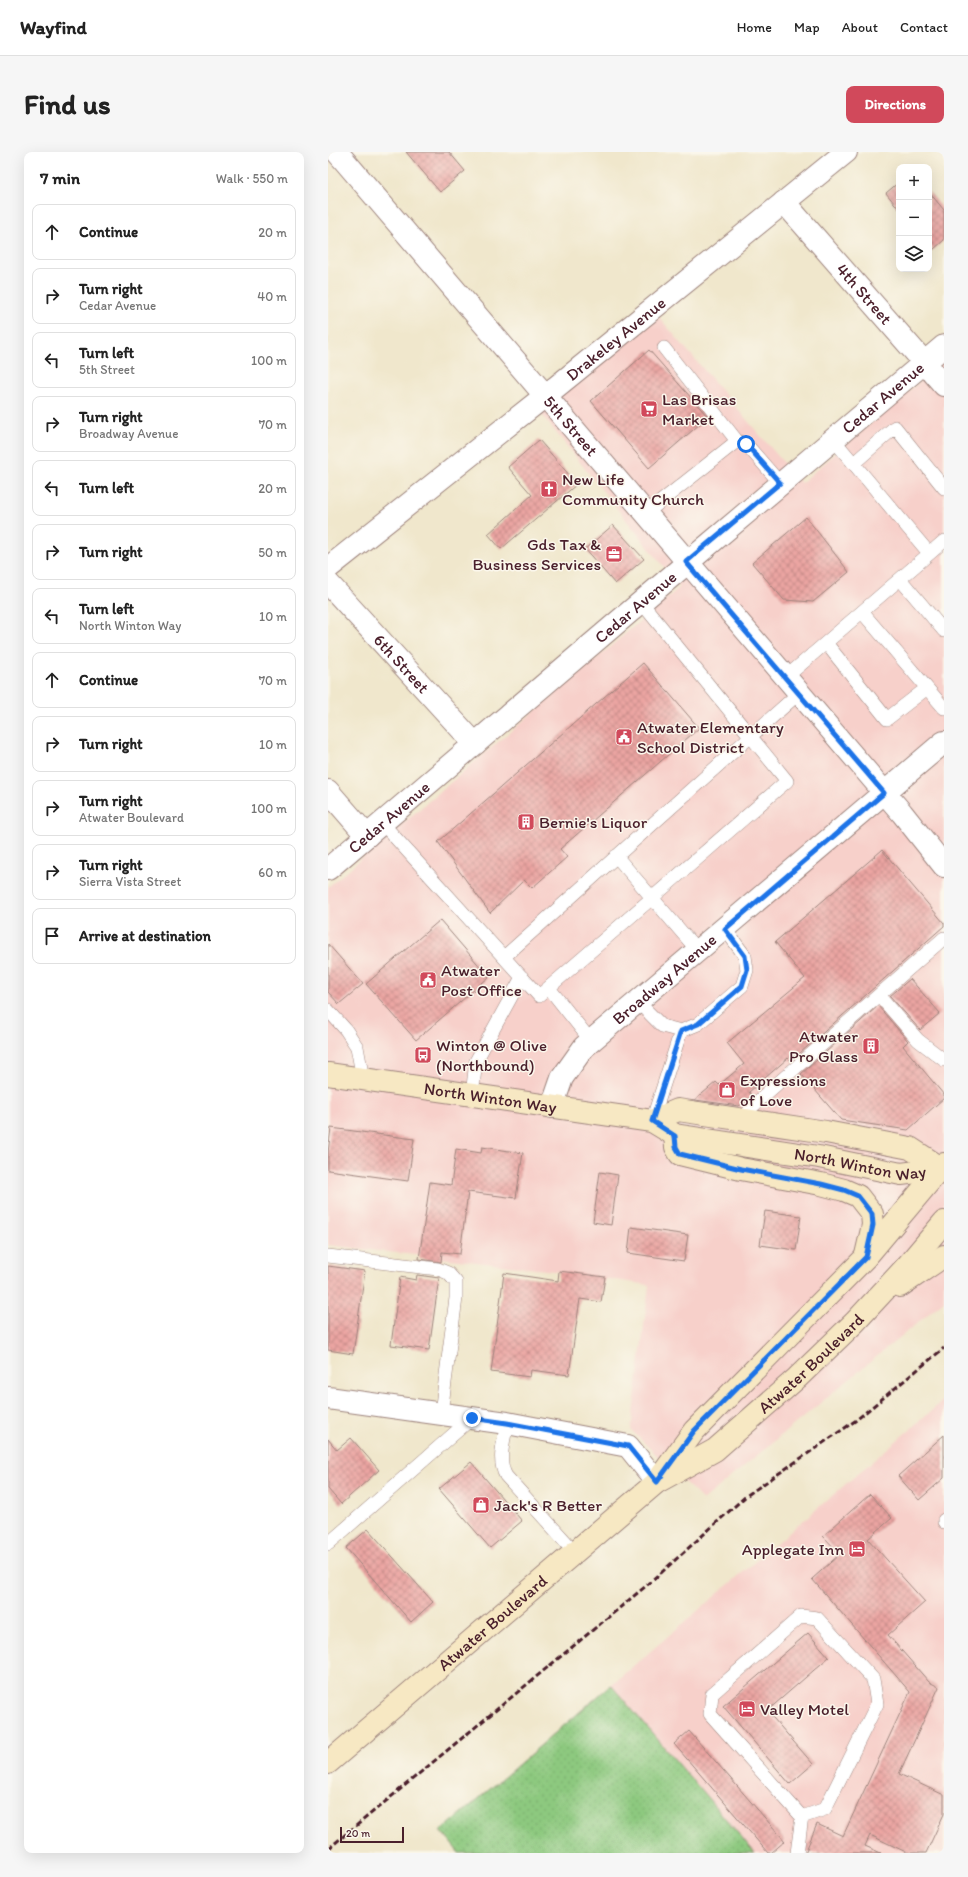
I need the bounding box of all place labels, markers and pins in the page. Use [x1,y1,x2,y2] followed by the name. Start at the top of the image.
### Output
[662,389,736,429] place label: Las Brisas Market
[639,399,659,419] supermarket icon: Las Brisas Market
[562,469,704,509] place label: New Life Community Church
[539,479,559,499] church icon: New Life Community Church
[472,534,601,574] place label: Gds Tax & Business Services
[604,544,624,564] office icon: Gds Tax & Business Services
[637,717,784,757] place label: Atwater Elementary School District
[614,727,634,747] public building icon: Atwater Elementary School District
[516,812,536,832] building icon: Bernie's Liquor
[539,812,648,832] place label: Bernie's Liquor
[441,960,522,1000] place label: Atwater Post Office
[418,970,438,990] public building icon: Atwater Post Office
[789,1026,858,1066] place label: Atwater Pro Glass
[436,1035,547,1075] place label: Winton @ Olive (Northbound)
[861,1036,881,1056] building icon: Atwater Pro Glass
[413,1045,433,1065] bus stop icon: Winton @ Olive (Northbound)
[740,1070,826,1110] place label: Expressions of Love
[717,1080,737,1100] shop icon: Expressions of Love
[471,1495,491,1515] shop icon: Jack's R Better
[494,1495,602,1515] place label: Jack's R Better
[742,1539,844,1559] place label: Applegate Inn
[847,1539,867,1559] hotel icon: Applegate Inn
[737,1699,757,1719] hotel icon: Valley Motel
[760,1699,849,1719] place label: Valley Motel

